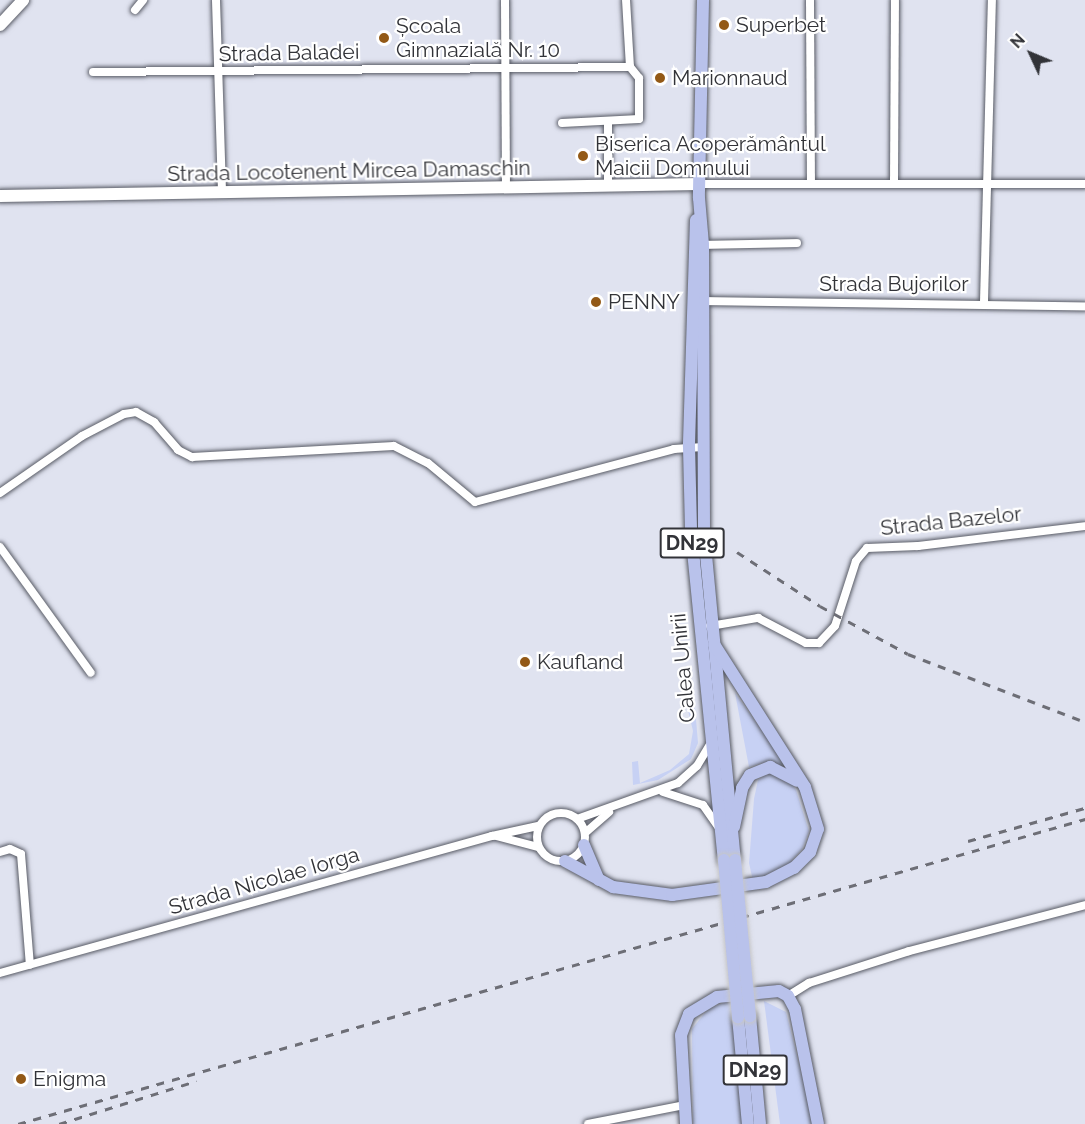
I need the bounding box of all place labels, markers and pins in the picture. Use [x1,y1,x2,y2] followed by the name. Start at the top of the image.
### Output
[736,12,826,38] place label: Superbet
[396,13,560,63] place label: Școala Gimnazială Nr. 10
[717,18,731,32] marker: Superbet
[377,31,391,45] marker: Școala Gimnazială Nr. 10
[672,65,788,91] place label: Marionnaud
[653,71,667,85] marker: Marionnaud
[595,131,826,181] place label: Biserica Acoperământul Maicii Domnului
[576,149,590,163] marker: Biserica Acoperământul Maicii Domnului
[608,289,680,315] place label: PENNY
[589,295,603,309] marker: PENNY
[537,649,623,675] place label: Kaufland
[518,655,532,669] marker: Kaufland
[33,1066,106,1092] place label: Enigma
[14,1072,28,1086] marker: Enigma

